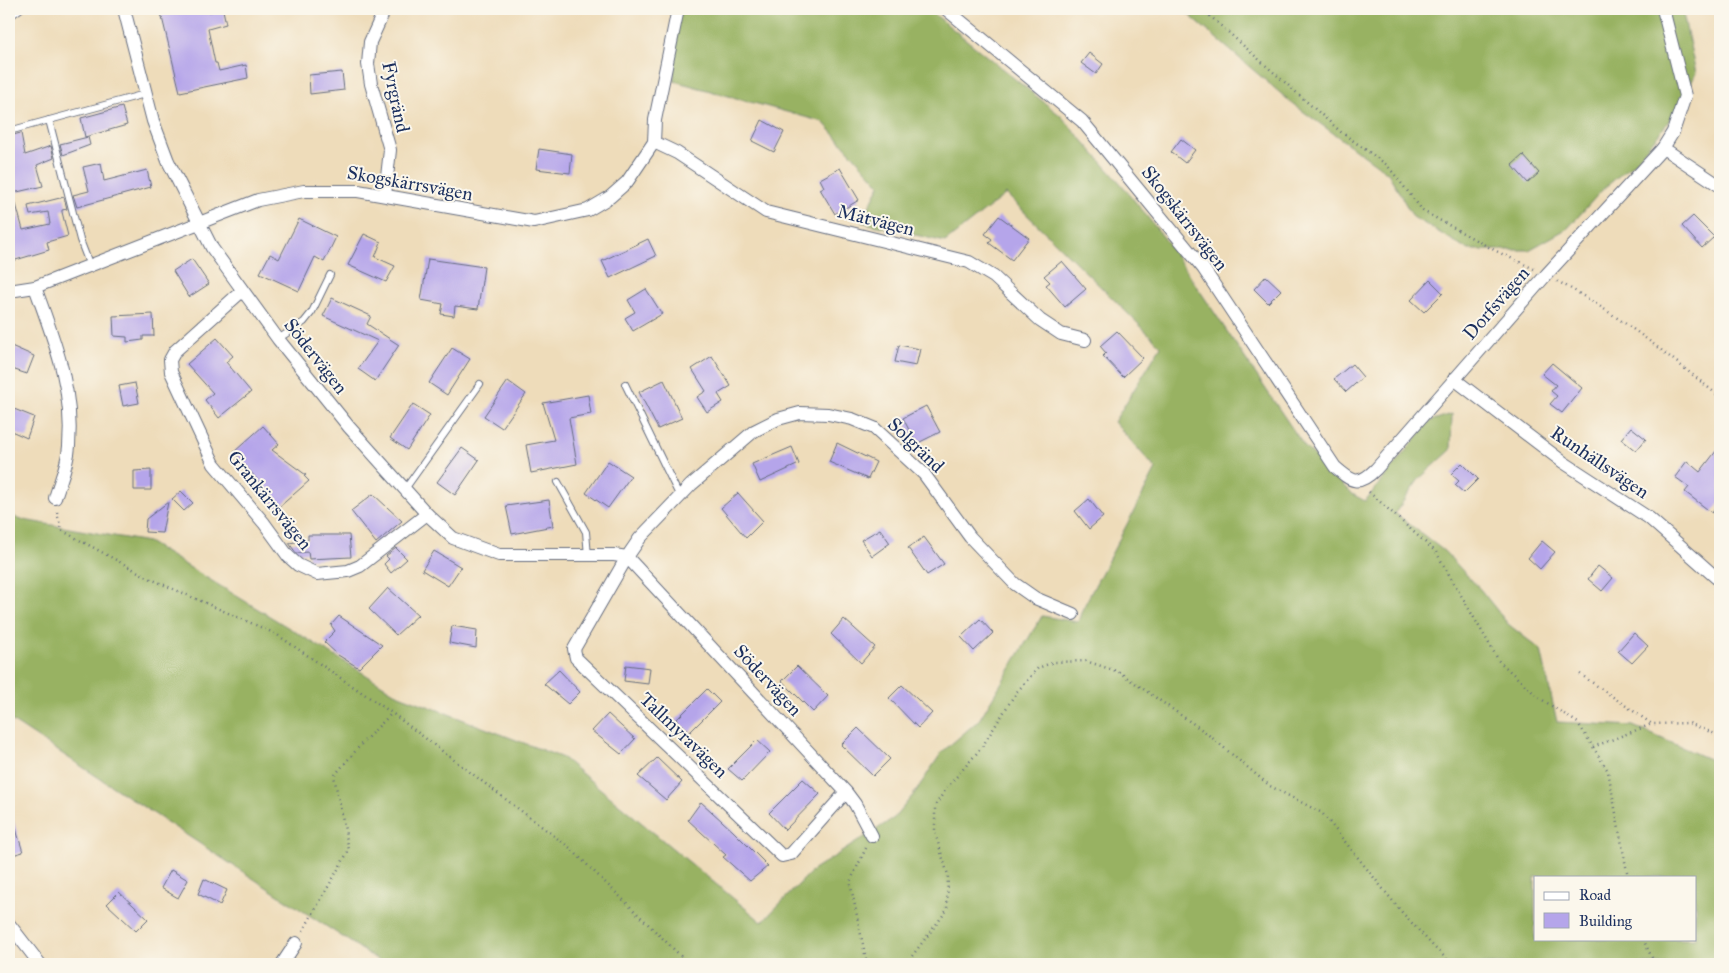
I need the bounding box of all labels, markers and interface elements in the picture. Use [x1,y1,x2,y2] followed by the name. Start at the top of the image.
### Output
[376,59,415,135] street label: Fyrgränd
[345,161,475,206] street label: Skogskärrsvägen
[1136,161,1233,276] street label: Skogskärrsvägen
[835,199,917,242] street label: Mätvägen
[1458,262,1535,345] street label: Dorfsvägen
[279,314,353,399] street label: Södervägen
[882,413,949,478] street label: Solgränd
[1546,421,1654,504] street label: Runhällsvägen
[222,446,317,555] street label: Grankärrsvägen
[728,639,807,721] street label: Södervägen
[634,687,733,784] street label: Tallmyravägen
[1534,876,1696,940] legend
[1579,886,1611,904] text: Road
[1579,912,1633,930] text: Building

